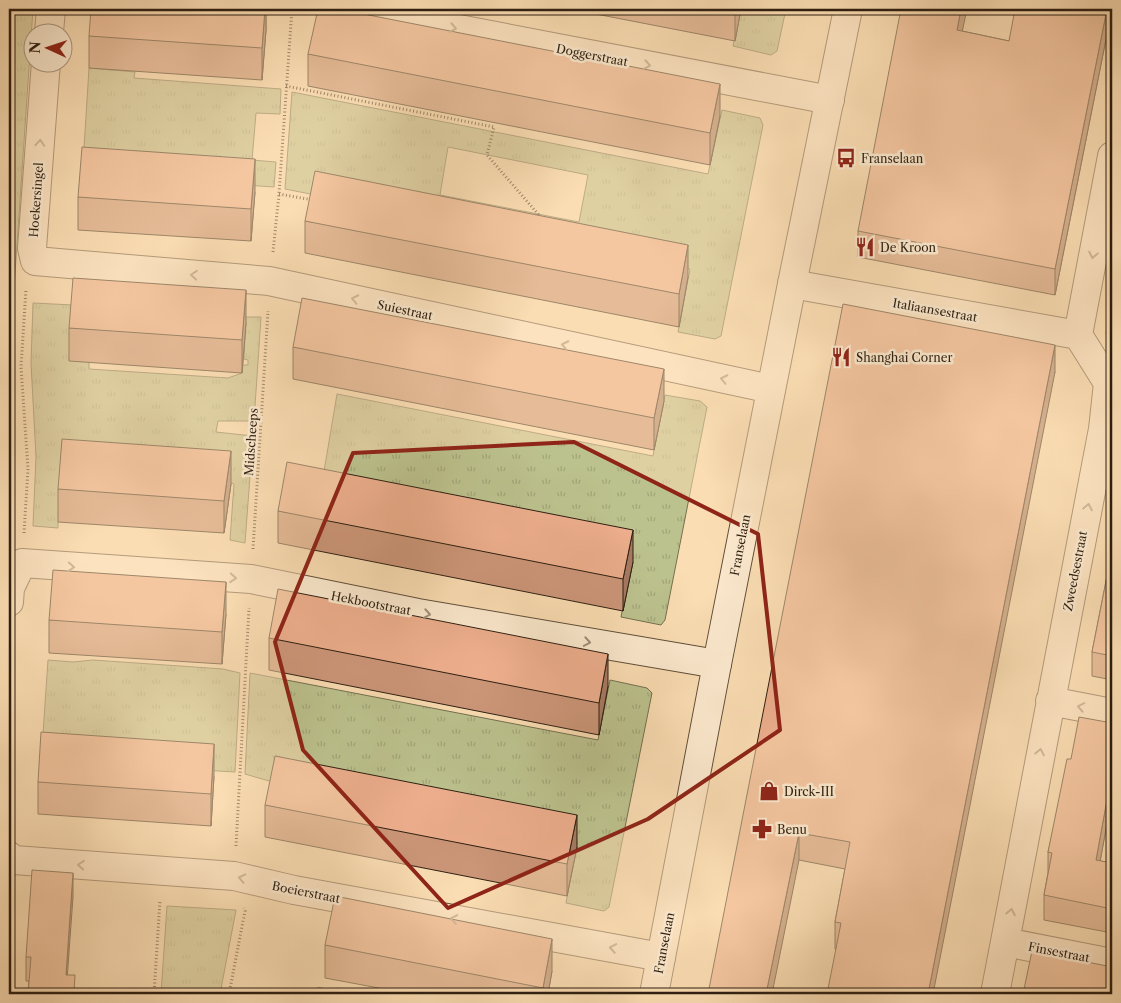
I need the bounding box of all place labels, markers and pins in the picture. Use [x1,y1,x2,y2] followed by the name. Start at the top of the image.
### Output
[835,147,857,169] bus stop icon: Franselaan
[861,151,924,166] place label: Franselaan
[854,236,876,258] restaurant icon: De Kroon
[880,240,937,255] place label: De Kroon
[830,346,852,368] restaurant icon: Shanghai Corner
[856,350,953,365] place label: Shanghai Corner
[758,780,780,802] shop icon: Dirck-III
[784,784,834,799] place label: Dirck-III
[751,818,773,840] pharmacy icon: Benu
[777,822,808,837] place label: Benu

